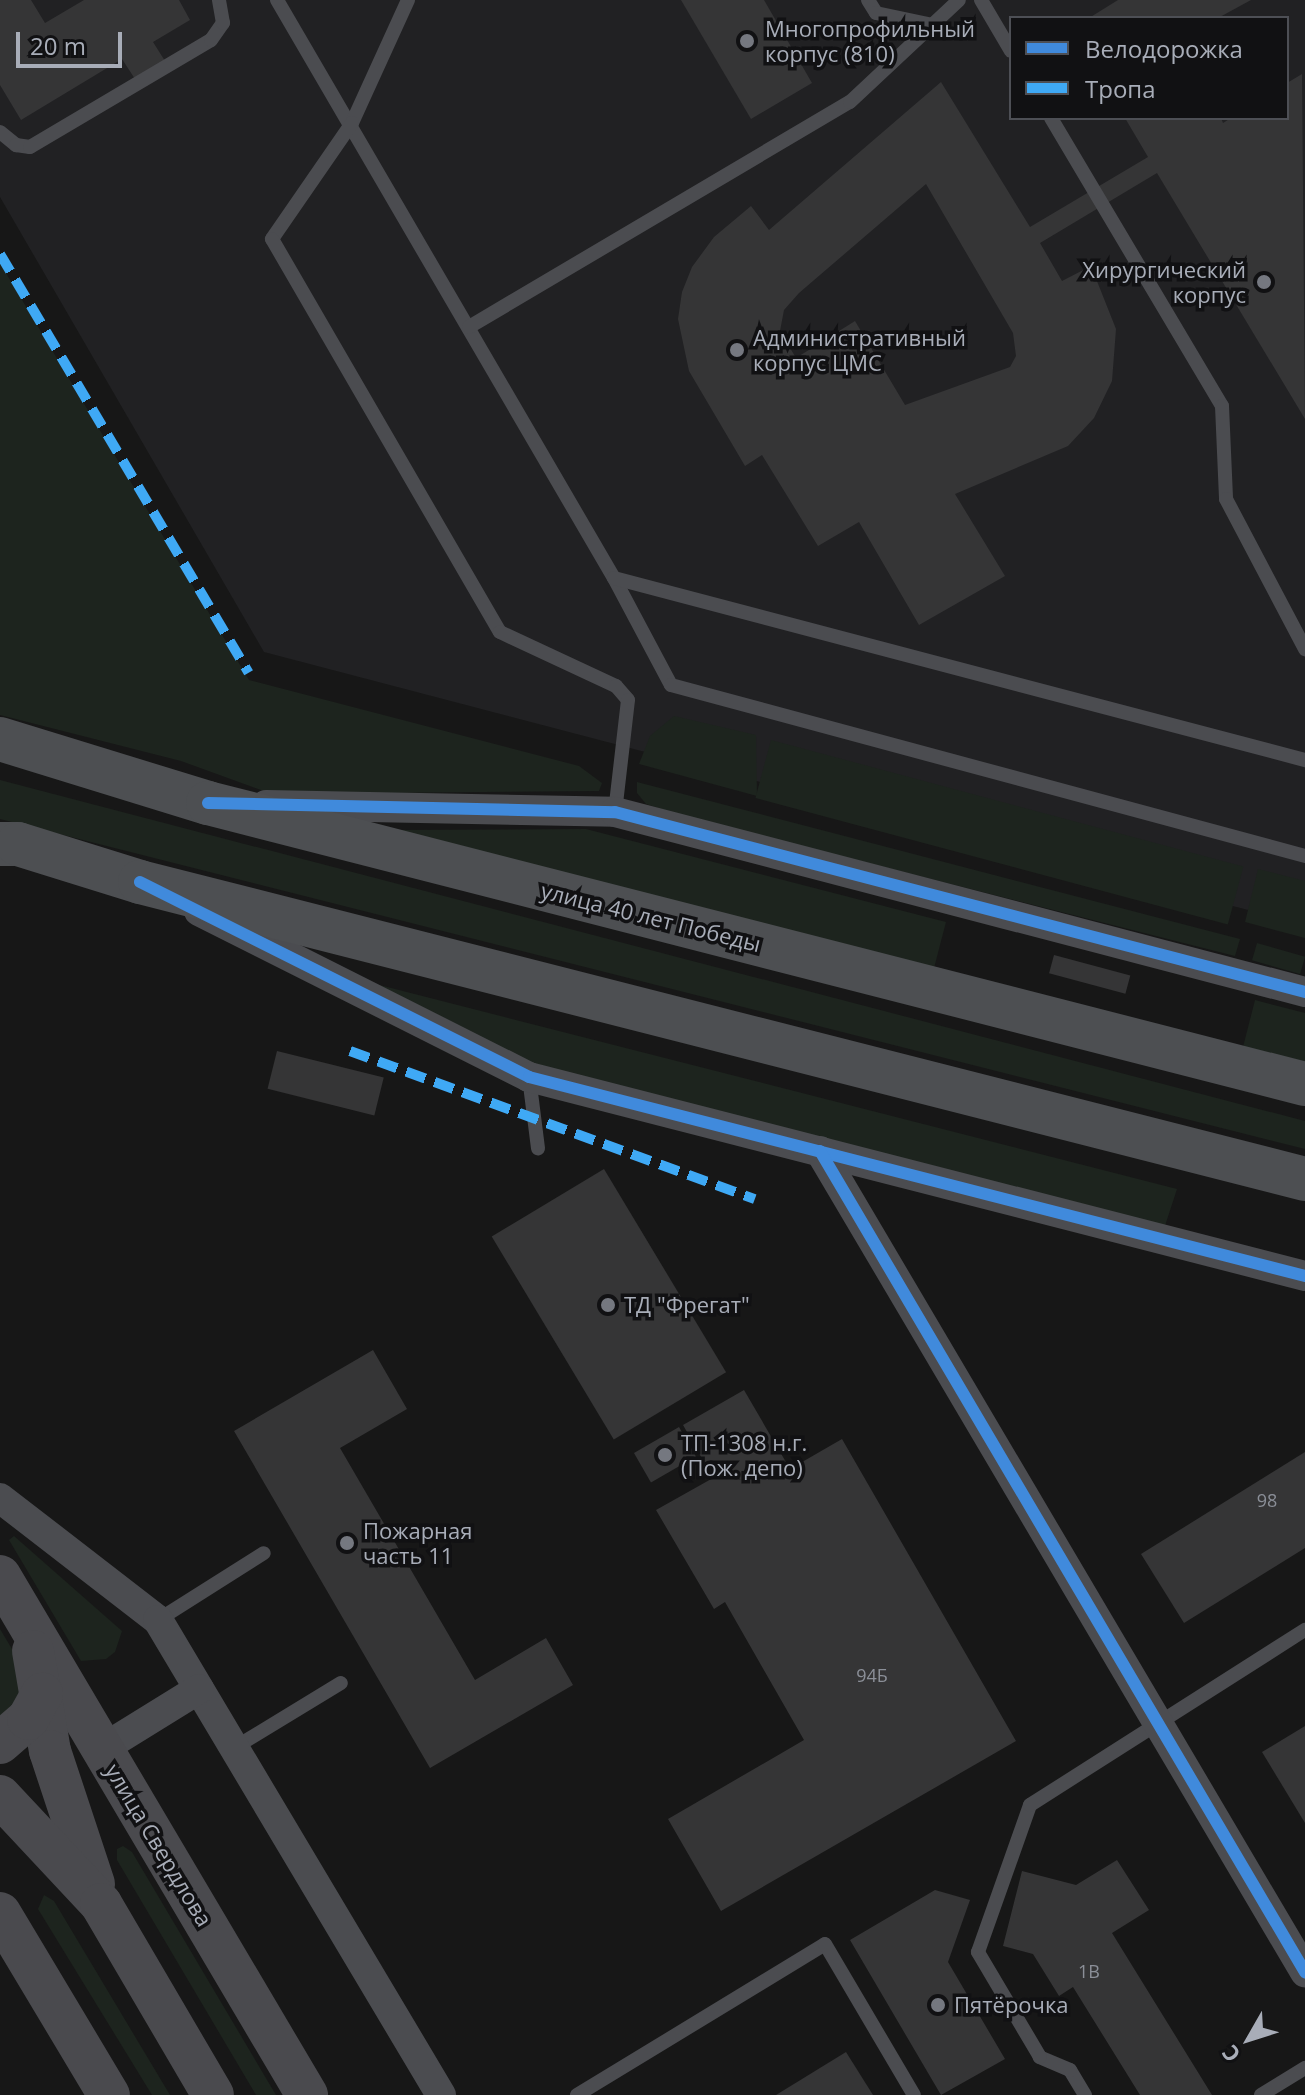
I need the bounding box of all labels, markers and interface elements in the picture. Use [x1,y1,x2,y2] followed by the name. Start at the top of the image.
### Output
[765,15,975,66] place label: Многопрофильный корпус (810)
[20,16,126,66] scale bar
[1009,16,1289,120] legend
[30,29,86,62] text: 20 m
[736,30,758,52] marker: Многопрофильный корпус (810)
[1085,32,1243,65] text: Велодорожка
[1085,72,1156,105] text: Тропа
[1082,256,1246,308] place label: Хирургический корпус
[1253,271,1275,293] marker: Хирургический корпус
[753,324,966,376] place label: Административный корпус ЦМС
[728,341,746,359] marker: Административный корпус ЦМС
[538,877,764,957] street label: улица 40 лет Победы
[624,1292,750,1318] place label: ТД "Фрегат"
[599,1296,617,1314] marker: ТД "Фрегат"
[681,1429,807,1480] place label: ТП-1308 н.г. (Пож. депо)
[656,1446,674,1464] marker: ТП-1308 н.г. (Пож. депо)
[1257,1489,1277,1511] house number: 98
[363,1517,472,1568] place label: Пожарная часть 11
[338,1534,356,1552] marker: Пожарная часть 11
[856,1664,888,1686] house number: 94Б
[100,1759,218,1931] street label: улица Свердлова
[1078,1960,1100,1982] house number: 1В
[954,1992,1069,2018] place label: Пятёрочка
[929,1996,947,2014] marker: Пятёрочка
[1209,1999,1289,2079] north arrow
[1214,2039,1246,2069] text: С

